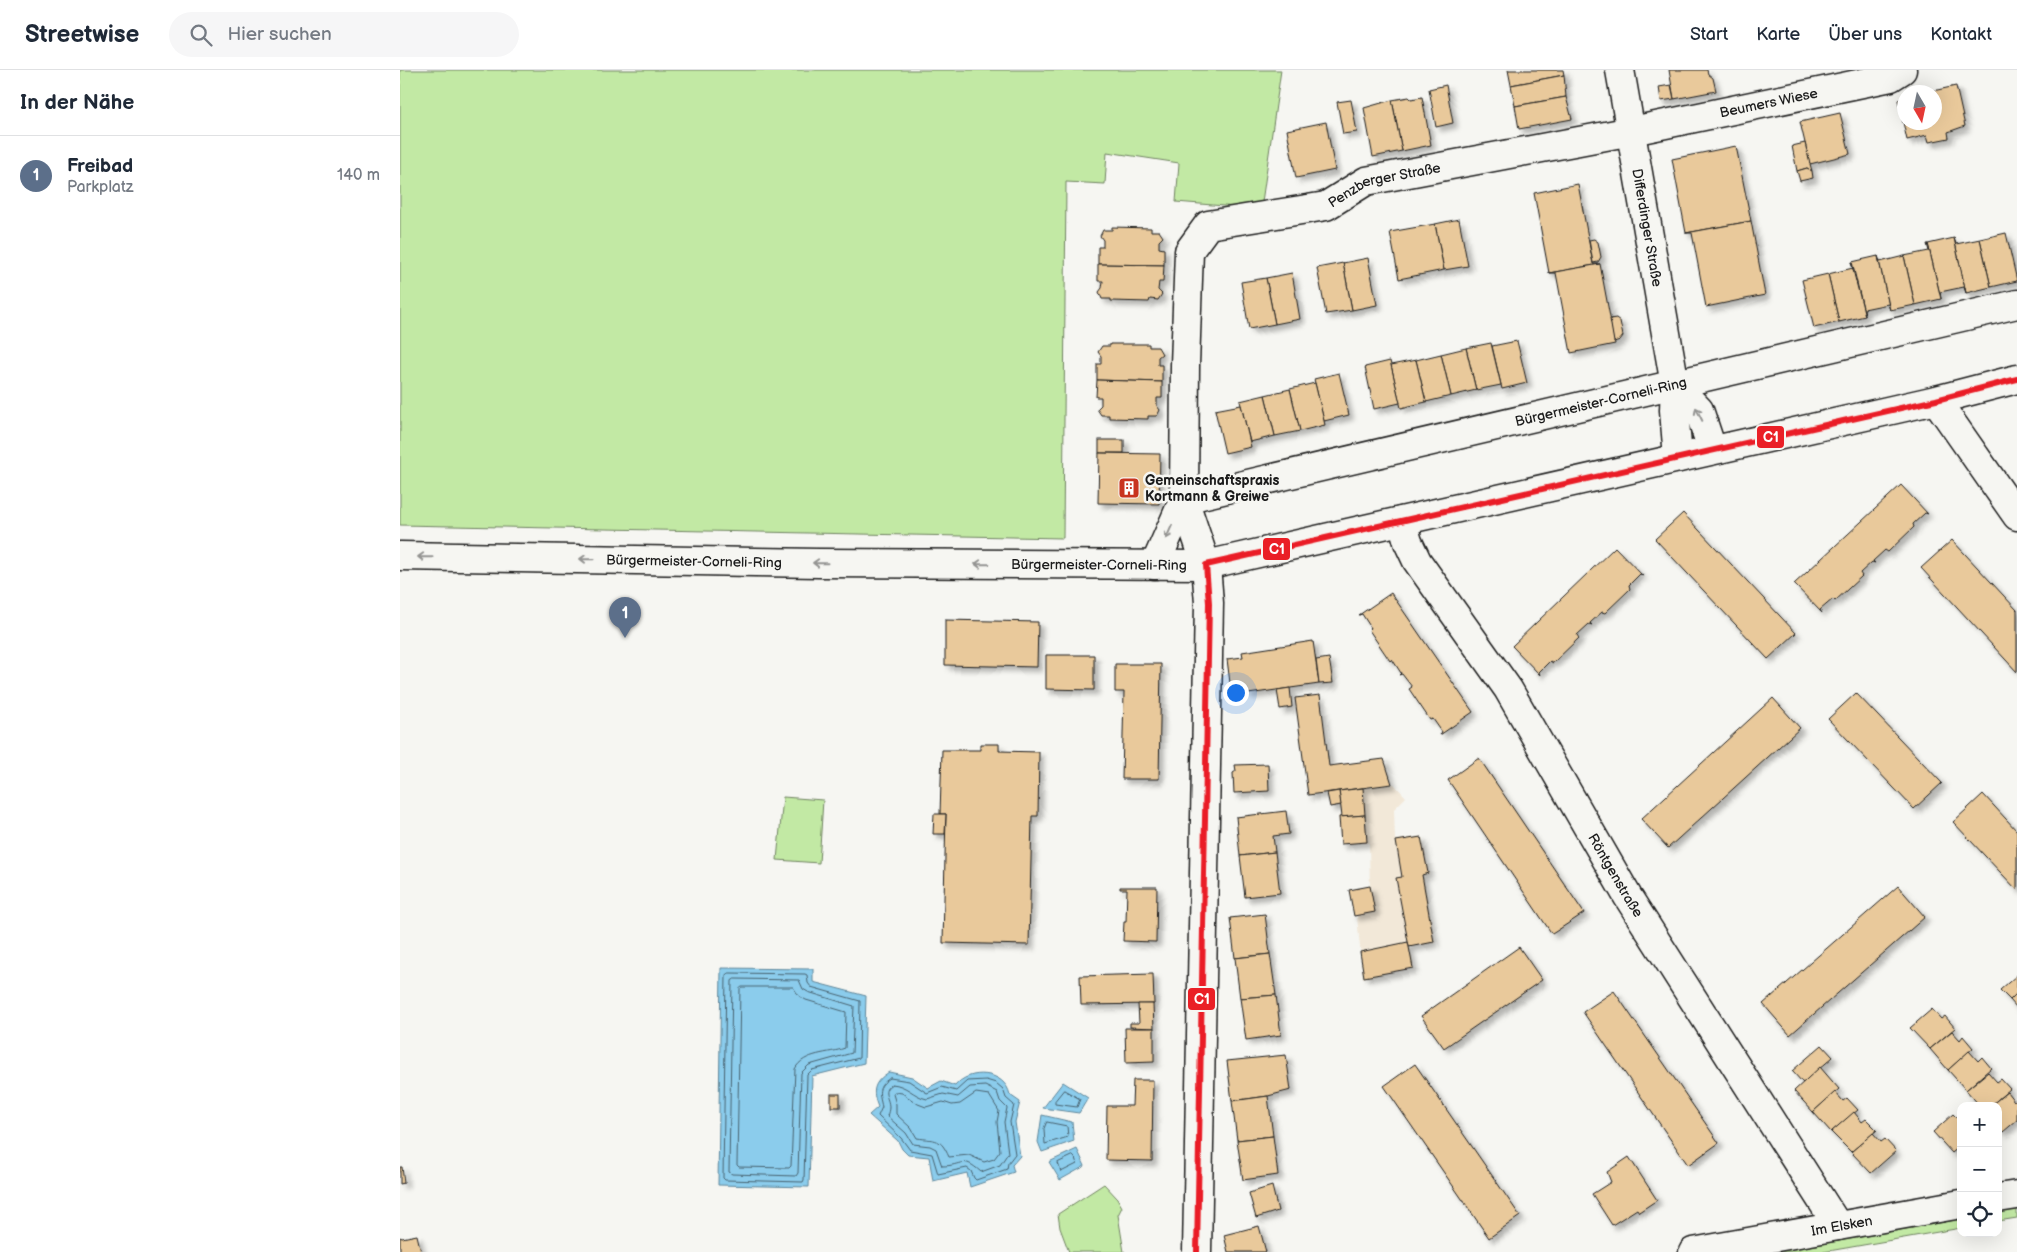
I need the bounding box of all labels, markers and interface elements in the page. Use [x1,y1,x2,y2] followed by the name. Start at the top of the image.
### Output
[169,12,519,57] search box
[25,20,139,49] text: Streetwise
[187,21,215,49] icon: search
[227,23,332,46] text: Hier suchen
[1690,24,1728,45] text: Start
[1756,24,1800,45] text: Karte
[1828,24,1902,45] text: Über uns
[1930,24,1992,45] text: Kontakt
[1718,84,1819,122] street label: Beumers Wiese
[1897,85,1942,130] north arrow
[20,90,134,115] text: In der Nähe
[67,155,133,178] text: Freibad
[1325,159,1442,212] street label: Penzberger Straße
[33,166,39,185] text: 1
[337,166,380,185] text: 140 m
[1628,167,1666,288] street label: Differdinger Straße
[67,178,133,197] text: Parkplatz
[1513,374,1688,430] street label: Bürgermeister-Corneli-Ring
[1694,407,1703,422] one-way arrow
[1756,425,1785,449] line badge: C1
[1763,429,1779,446] text: C1
[1145,472,1280,505] place label: Gemeinschaftspraxis Kortmann & Greiwe
[1117,476,1141,500] building icon: Gemeinschaftspraxis Kortmann & Greiwe
[1164,524,1174,539] one-way arrow
[1262,537,1291,561] line badge: C1
[1269,541,1285,558] text: C1
[606,551,782,571] street label: Bürgermeister-Corneli-Ring
[417,552,433,562] one-way arrow
[579,554,596,564] one-way arrow
[1011,556,1187,574] street label: Bürgermeister-Corneli-Ring
[812,558,828,568] one-way arrow
[974,559,990,569] one-way arrow
[609,597,641,638] pin: 1
[1223,680,1249,706] your location
[1584,831,1647,920] street label: Röntgenstraße
[1187,987,1216,1011] line badge: C1
[1194,991,1210,1008] text: C1
[1957,1102,2002,1237] map controls
[1957,1102,2002,1147] button: +
[1957,1147,2002,1192] button: −
[1957,1192,2002,1237] button: locate
[1810,1212,1874,1240] street label: Im Elsken

